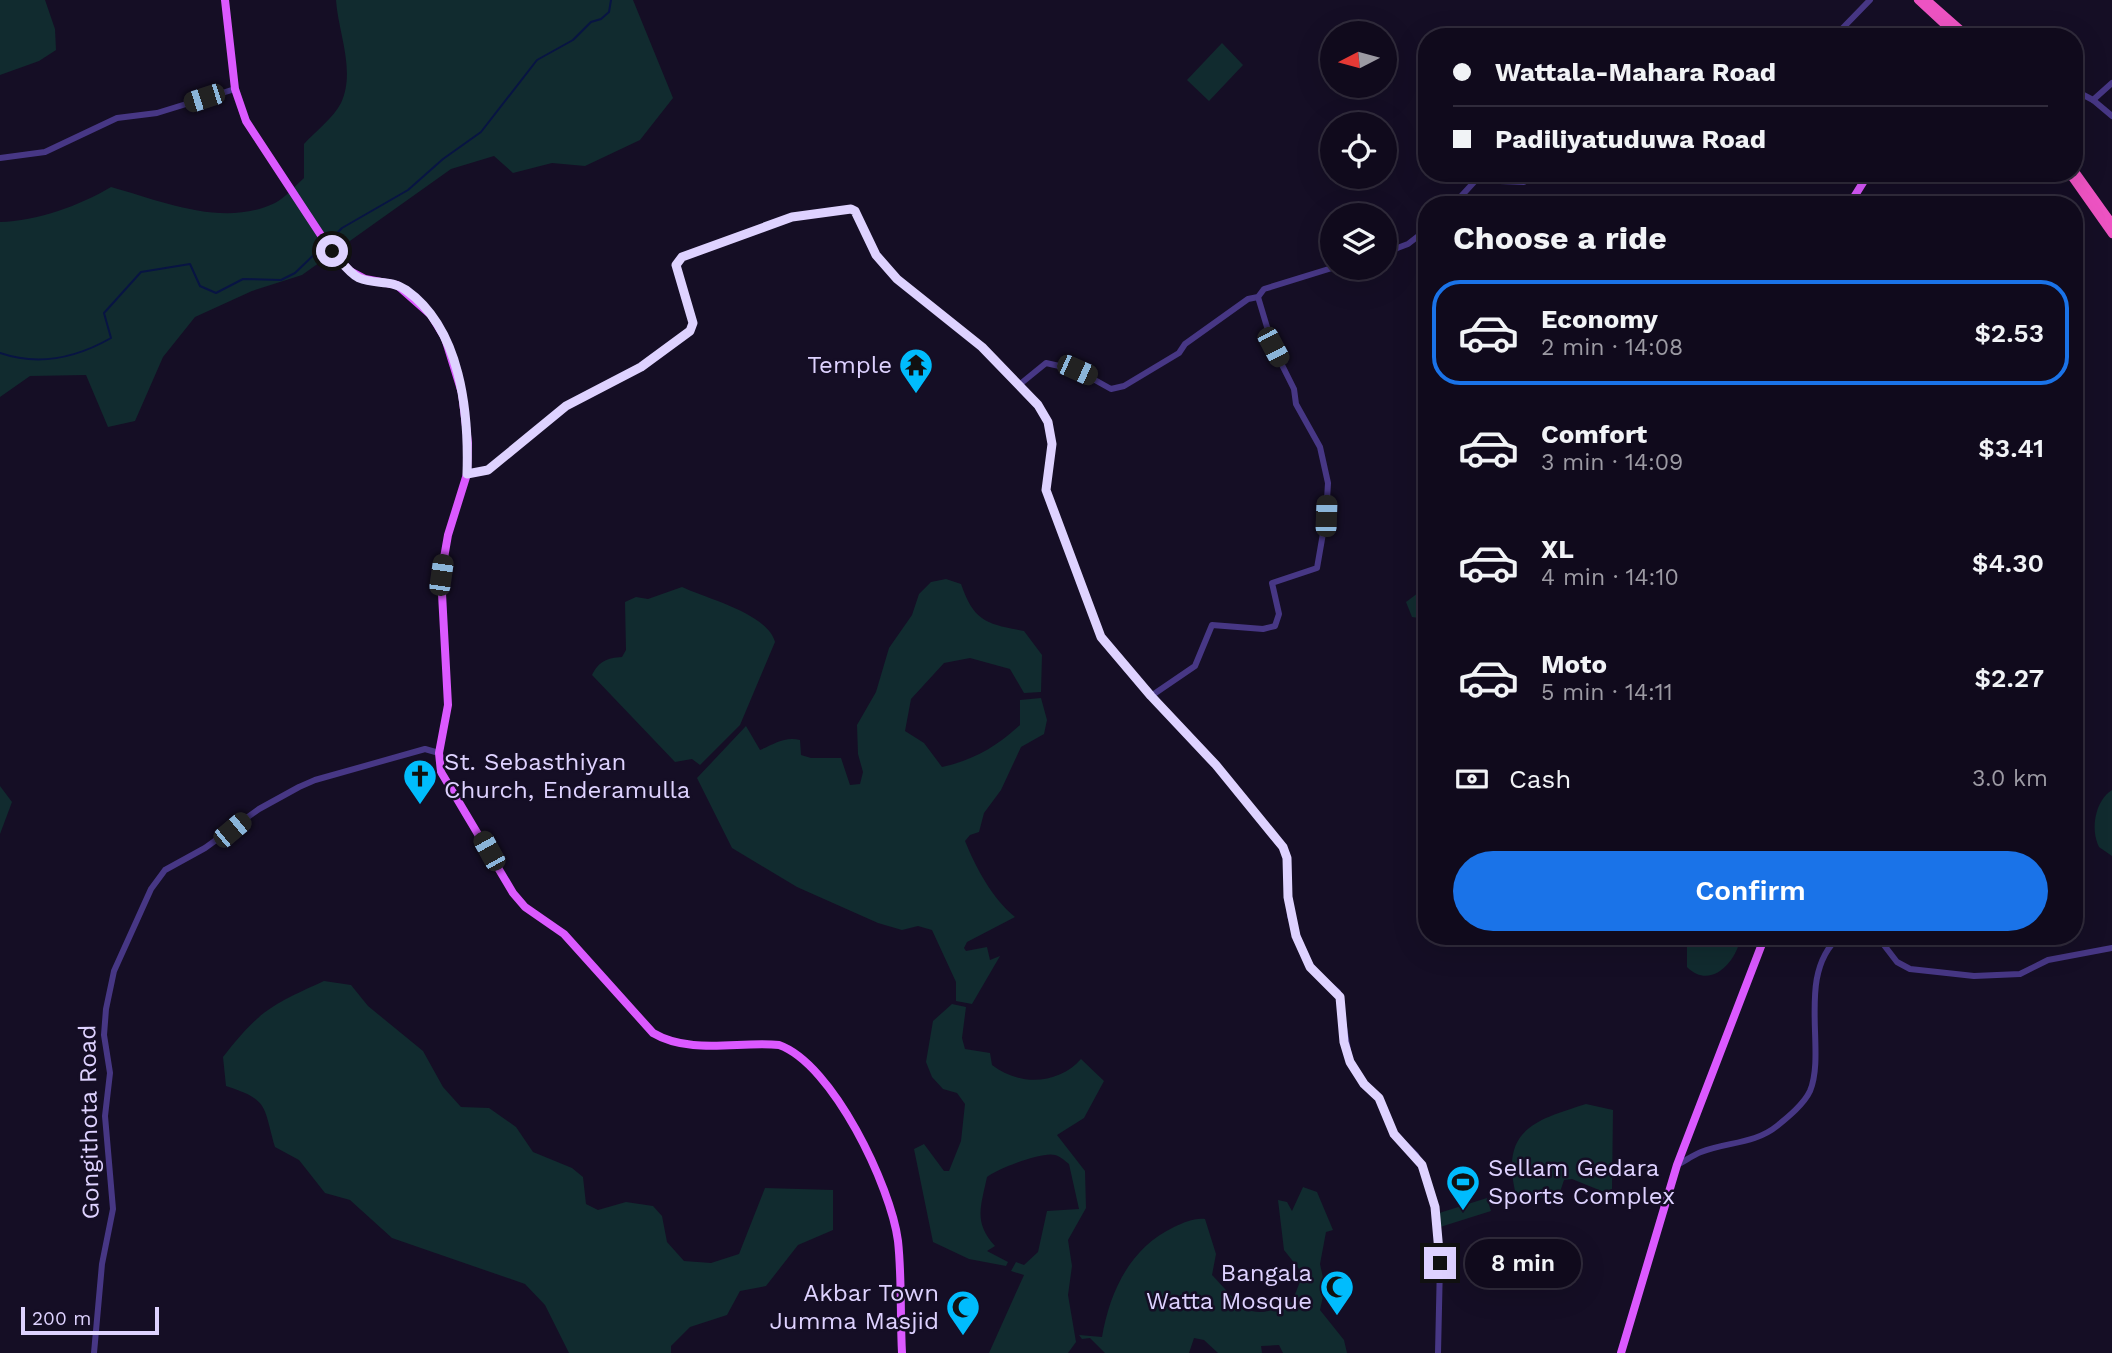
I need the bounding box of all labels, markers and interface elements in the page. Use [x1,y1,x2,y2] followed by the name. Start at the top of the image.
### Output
[1320,21,1396,98] north arrow
[1320,21,1397,280] map controls
[1495,57,1776,87] text: Wattala-Mahara Road
[181,82,228,114] car
[1320,112,1397,189] button: locate
[1495,124,1766,154] text: Padiliyatuduwa Road
[1320,203,1397,280] button: layers
[1453,219,1667,257] text: Choose a ride
[316,235,348,267] route start
[1457,301,1520,364] icon: car
[1541,304,1658,334] text: Economy
[1974,318,2044,348] text: $2.53
[1254,324,1293,370] car
[1541,334,1683,361] text: 2 min · 14:08
[897,346,935,395] temple icon: Temple
[807,351,892,379] place label: Temple
[1054,352,1101,388] car
[1457,416,1520,479] icon: car
[1541,419,1647,449] text: Comfort
[1978,433,2044,463] text: $3.41
[1541,449,1683,476] text: 3 min · 14:09
[1315,495,1338,537] car
[1457,531,1520,594] icon: car
[1541,534,1574,564] text: XL
[1972,548,2044,578] text: $4.30
[428,553,455,597] car
[1541,564,1679,591] text: 4 min · 14:10
[1457,646,1520,709] icon: car
[1541,649,1607,679] text: Moto
[1975,663,2044,693] text: $2.27
[1541,679,1673,706] text: 5 min · 14:11
[444,748,690,804] place label: St. Sebasthiyan Church, Enderamulla
[401,757,439,806] church icon: St. Sebasthiyan Church, Enderamulla
[1453,760,1491,798] icon: cash
[1509,764,1571,794] text: Cash
[1972,765,2048,792] text: 3.0 km
[210,808,255,852] car
[470,828,509,874] car
[1453,851,2048,931] button: Confirm
[73,1024,105,1220] street label: Gongithota Road
[1488,1154,1675,1210] place label: Sellam Gedara Sports Complex
[1444,1163,1482,1212] sports icon: Sellam Gedara Sports Complex
[1464,1238,1580,1288] callout: 8 min
[1424,1247,1456,1279] route end
[1491,1250,1555,1277] text: 8 min
[1146,1259,1312,1315] place label: Bangala Watta Mosque
[1318,1268,1356,1317] mosque icon: Bangala Watta Mosque
[769,1279,939,1335] place label: Akbar Town Jumma Masjid
[944,1288,982,1337] mosque icon: Akbar Town Jumma Masjid
[21,1304,159,1336] scale bar
[32,1307,91,1330] text: 200 m

